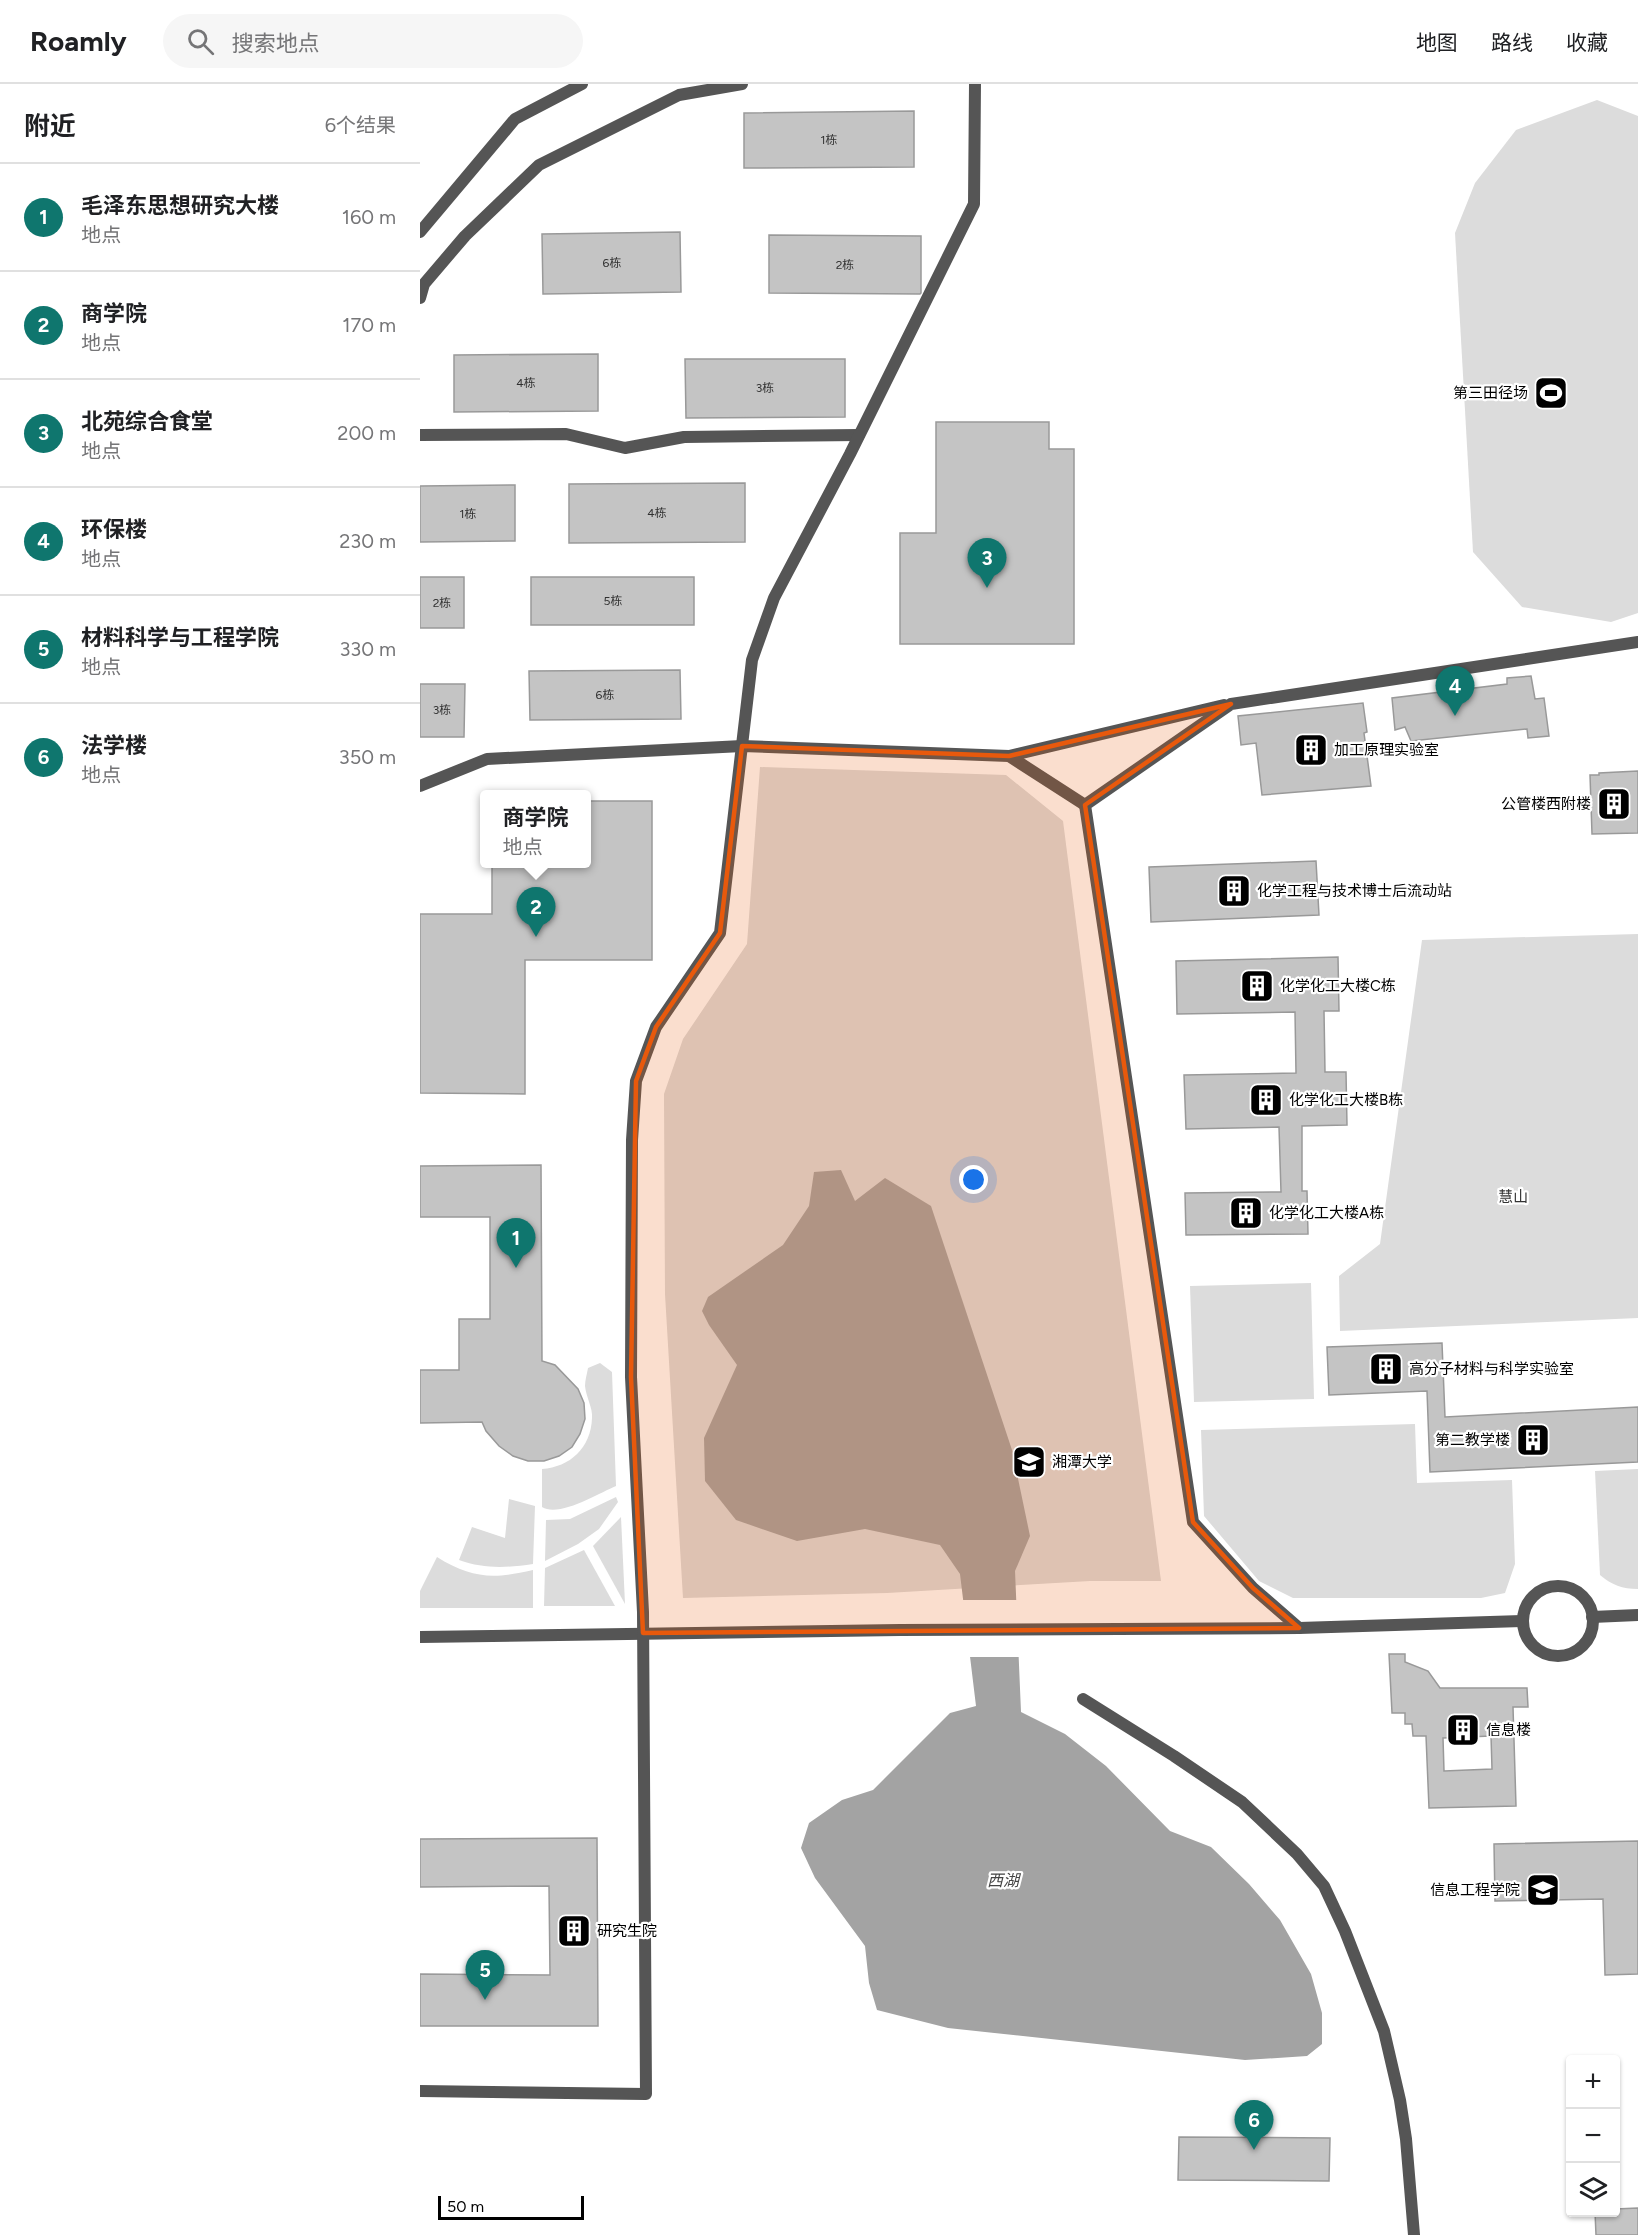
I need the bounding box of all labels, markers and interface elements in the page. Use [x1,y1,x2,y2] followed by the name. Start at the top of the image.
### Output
[163,14,583,68] search box
[30,24,127,58] text: Roamly
[184,25,217,58] icon: search
[232,30,320,57] text: 搜索地点
[1416,30,1458,55] text: 地图
[1491,30,1533,55] text: 路线
[1566,30,1608,55] text: 收藏
[24,110,76,142] text: 附近
[325,113,396,137] text: 6个结果
[821,133,837,147] house number: 1栋
[81,192,279,219] text: 毛泽东思想研究大楼
[39,205,48,229] text: 1
[342,205,396,229] text: 160 m
[81,223,121,247] text: 地点
[603,256,621,270] house number: 6栋
[836,258,854,272] house number: 2栋
[81,300,147,327] text: 商学院
[38,313,49,337] text: 2
[342,313,396,337] text: 170 m
[81,331,121,355] text: 地点
[1533,375,1569,411] sports icon: 第三田径场
[516,376,536,390] house number: 4栋
[756,381,774,395] house number: 3栋
[1453,384,1528,402] place label: 第三田径场
[81,408,213,435] text: 北苑综合食堂
[38,421,49,445] text: 3
[337,421,396,445] text: 200 m
[81,439,121,463] text: 地点
[647,506,667,520] house number: 4栋
[460,507,476,521] house number: 1栋
[81,516,147,543] text: 环保楼
[37,529,50,553] text: 4
[339,529,396,553] text: 230 m
[968,538,1006,588] pin: 3
[81,547,121,571] text: 地点
[604,594,622,608] house number: 5栋
[433,596,451,610] house number: 2栋
[81,624,279,651] text: 材料科学与工程学院
[38,637,49,661] text: 5
[339,637,396,661] text: 330 m
[81,655,121,679] text: 地点
[1436,666,1474,716] pin: 4
[596,688,614,702] house number: 6栋
[433,703,451,717] house number: 3栋
[81,732,147,759] text: 法学楼
[1293,732,1329,768] building icon: 加工原理实验室
[1334,741,1439,759] place label: 加工原理实验室
[38,745,49,769] text: 6
[339,745,396,769] text: 350 m
[81,763,121,787] text: 地点
[1596,786,1632,822] building icon: 公管楼西附楼
[480,790,591,868] popup
[1501,795,1591,813] place label: 公管楼西附楼
[502,804,569,831] text: 商学院
[502,835,542,859] text: 地点
[1216,873,1252,909] building icon: 化学工程与技术博士后流动站
[1257,882,1452,900] place label: 化学工程与技术博士后流动站
[516,888,556,937] pin: 2
[1239,968,1275,1004] building icon: 化学化工大楼C栋
[1280,977,1396,995] place label: 化学化工大楼C栋
[1248,1082,1284,1118] building icon: 化学化工大楼B栋
[1289,1091,1403,1109] place label: 化学化工大楼B栋
[959,1165,988,1194] your location
[1498,1188,1528,1206] park label: 慧山
[1228,1195,1264,1231] building icon: 化学化工大楼A栋
[1269,1204,1384,1222] place label: 化学化工大楼A栋
[496,1218,536,1268] pin: 1
[1368,1351,1404,1387] building icon: 高分子材料与科学实验室
[1409,1360,1574,1378] place label: 高分子材料与科学实验室
[1515,1422,1551,1458] building icon: 第二教学楼
[1435,1431,1510,1449] place label: 第二教学楼
[1011,1444,1047,1480] school or university icon: 湘潭大学
[1052,1453,1112,1471] place label: 湘潭大学
[1445,1712,1481,1748] building icon: 信息楼
[1486,1721,1531,1739] place label: 信息楼
[987,1871,1022,1890] water label: 西湖
[1525,1872,1561,1908] school or university icon: 信息工程学院
[1430,1881,1520,1899] place label: 信息工程学院
[556,1913,592,1949] building icon: 研究生院
[597,1922,657,1940] place label: 研究生院
[466,1950,504,2000] pin: 5
[1566,2055,1620,2217] map controls
[1566,2055,1620,2109] button: +
[1234,2100,1274,2150] pin: 6
[1566,2109,1620,2163] button: −
[1566,2163,1620,2217] button: layers
[438,2193,584,2220] scale bar
[447,2197,484,2216] text: 50 m

